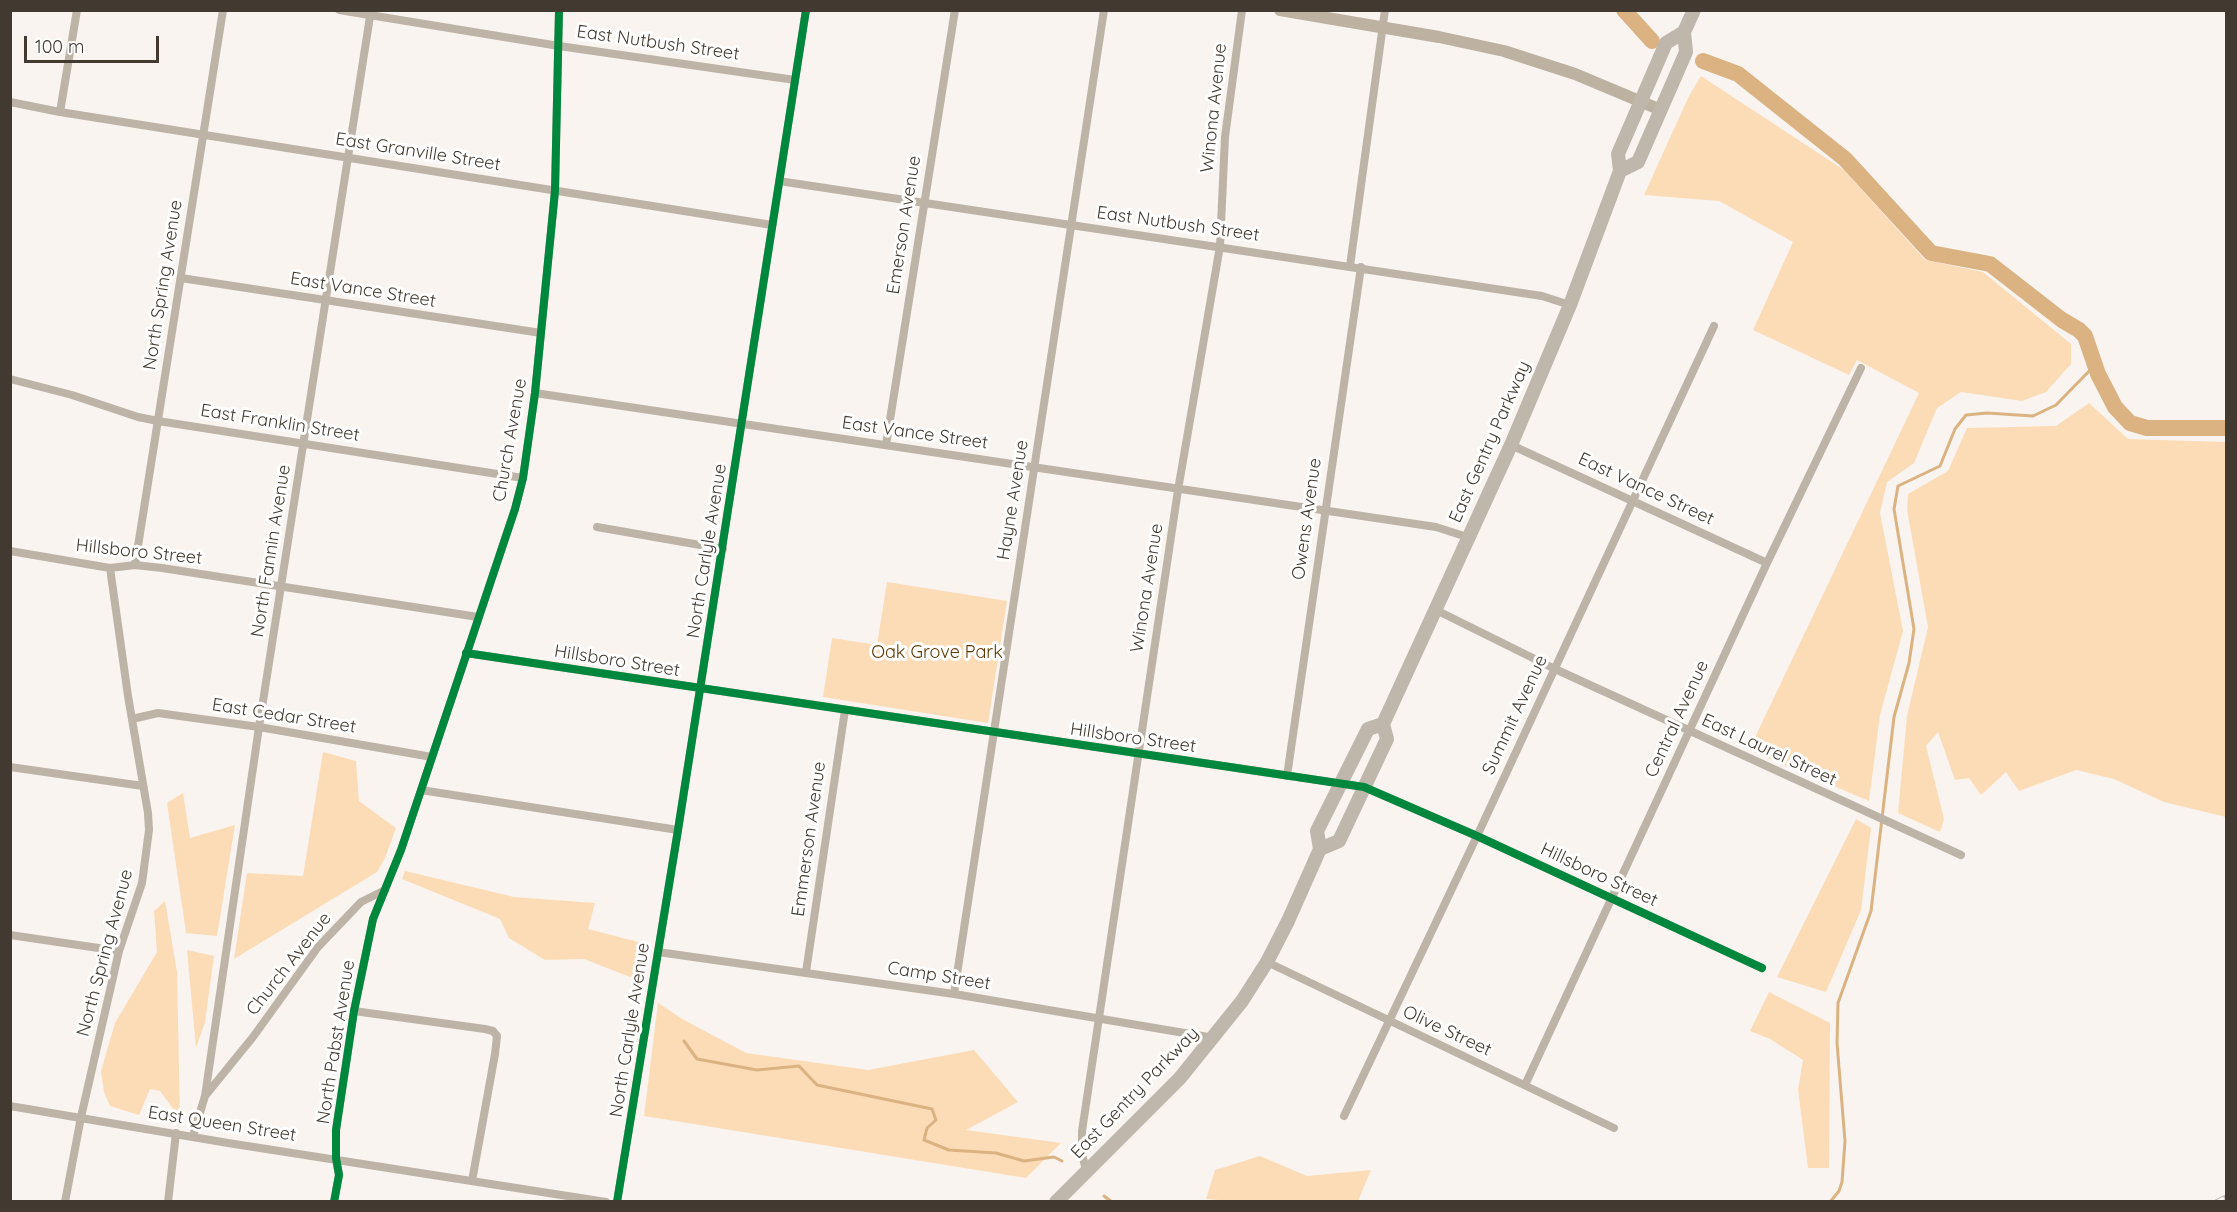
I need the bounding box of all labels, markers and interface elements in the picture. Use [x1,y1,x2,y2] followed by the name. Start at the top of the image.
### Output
[575,21,741,65] street label: East Nutbush Street
[27,24,162,62] scale bar
[35,35,84,58] text: 100 m
[1196,42,1232,174] street label: Winona Avenue
[334,128,502,176] street label: East Granville Street
[882,154,926,296] street label: Emerson Avenue
[139,198,187,372] street label: North Spring Avenue
[1095,202,1261,246] street label: East Nutbush Street
[289,268,437,312] street label: East Vance Street
[1445,358,1535,526] street label: East Gentry Parkway
[489,377,531,503] street label: Church Avenue
[199,400,361,446] street label: East Franklin Street
[841,412,989,454] street label: East Vance Street
[993,438,1033,562] street label: Hayne Avenue
[1575,448,1717,530] street label: East Vance Street
[1288,457,1326,581] street label: Owens Avenue
[683,462,731,640] street label: North Carlyle Avenue
[247,463,295,639] street label: North Fannin Avenue
[1126,522,1168,654] street label: Winona Avenue
[75,535,203,569] street label: Hillsboro Street
[553,640,681,682] street label: Hillsboro Street
[871,642,1003,664] park label: Oak Grove Park
[1478,652,1552,778] street label: Summit Avenue
[1640,657,1714,781] street label: Central Avenue
[211,694,357,738] street label: East Cedar Street
[1698,709,1840,791] street label: East Laurel Street
[1069,718,1197,758] street label: Hillsboro Street
[787,760,831,918] street label: Emmerson Avenue
[1537,838,1661,912] street label: Hillsboro Street
[72,867,138,1039] street label: North Spring Avenue
[242,908,336,1020] street label: Church Avenue
[606,941,654,1119] street label: North Carlyle Avenue
[886,957,992,995] street label: Camp Street
[312,959,360,1125] street label: North Pabst Avenue
[1399,1001,1495,1061] street label: Olive Street
[1067,1023,1203,1163] street label: East Gentry Parkway
[146,1102,298,1146] street label: East Queen Street

